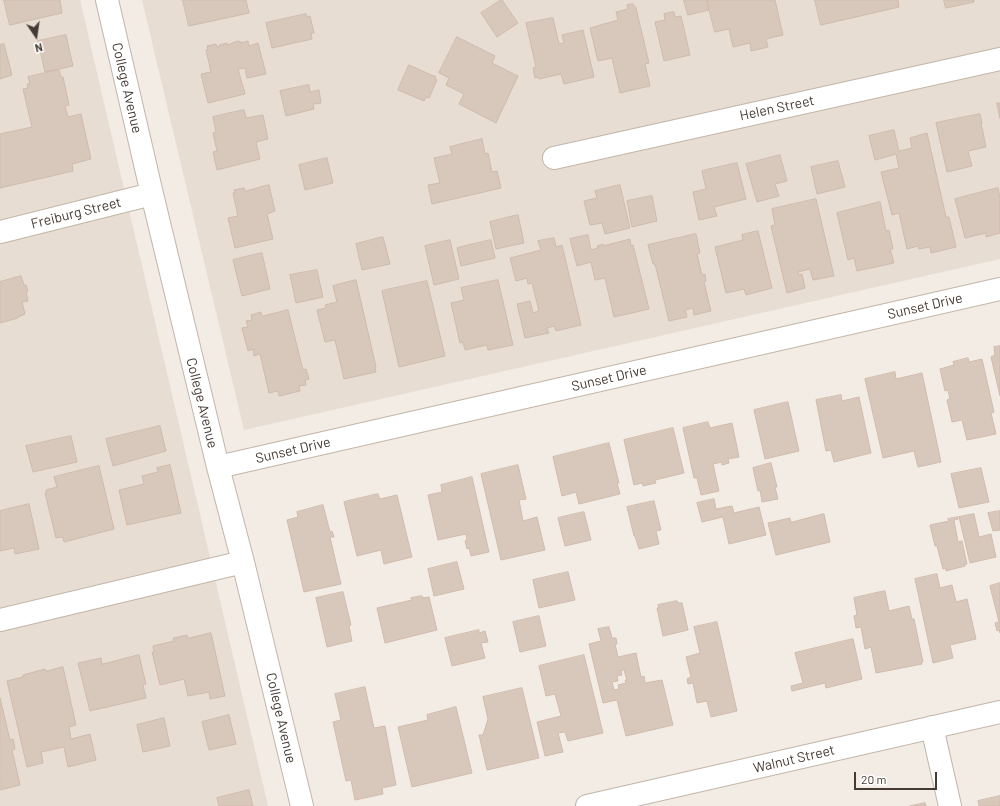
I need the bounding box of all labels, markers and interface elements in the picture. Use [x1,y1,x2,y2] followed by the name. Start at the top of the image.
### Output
[16,16,56,56] north arrow
[34,41,44,55] text: N
[108,41,146,135] street label: College Avenue
[738,92,816,124] street label: Helen Street
[29,194,123,232] street label: Freiburg Street
[886,289,964,323] street label: Sunset Drive
[183,356,221,450] street label: College Avenue
[570,361,648,395] street label: Sunset Drive
[254,433,332,467] street label: Sunset Drive
[262,671,300,765] street label: College Avenue
[752,741,836,777] street label: Walnut Street
[856,764,939,790] scale bar
[861,772,887,786] text: 20 m

